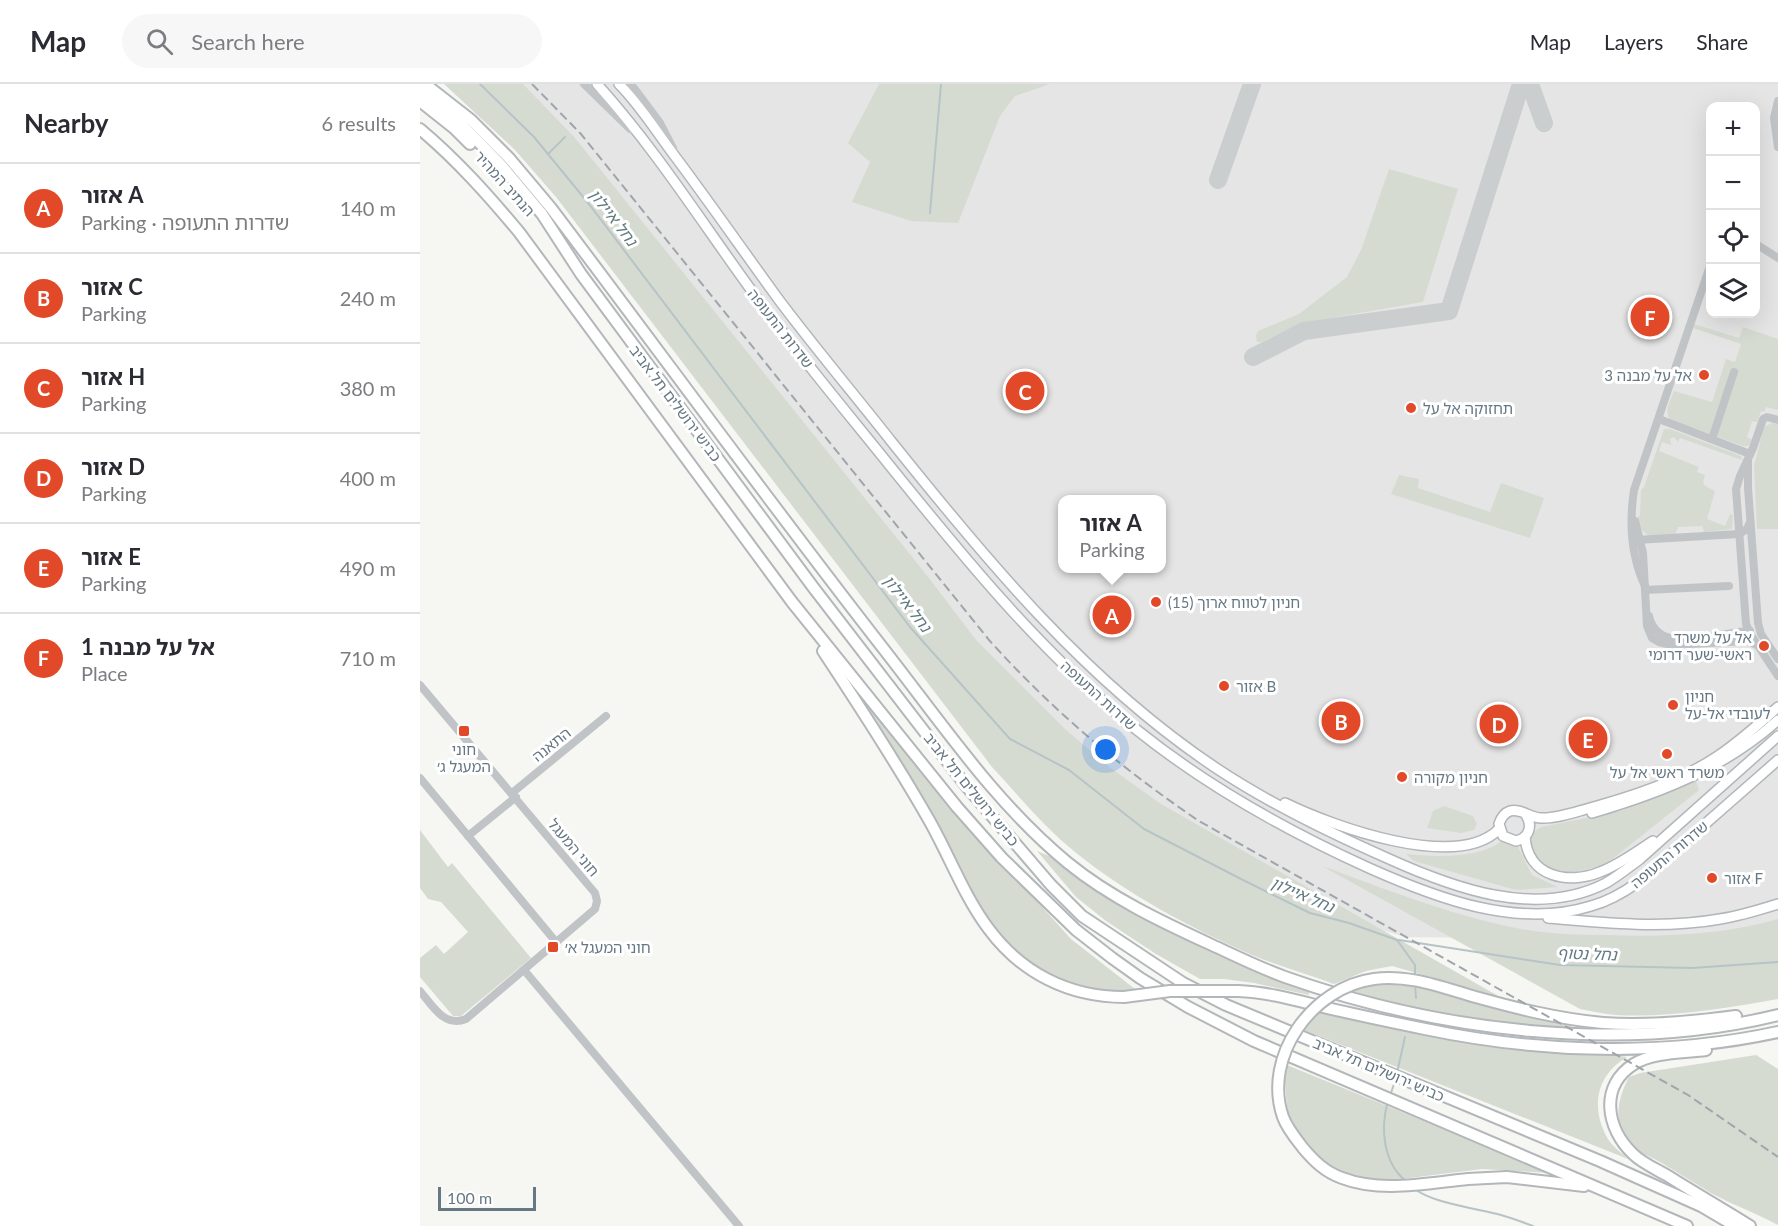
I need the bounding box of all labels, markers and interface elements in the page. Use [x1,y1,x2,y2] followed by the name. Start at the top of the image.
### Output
[122,14,542,68] search box
[30,24,86,58] text: Map
[143,25,176,58] icon: search
[191,28,305,55] text: Search here
[1530,29,1571,54] text: Map
[1604,29,1663,54] text: Layers
[1696,29,1748,54] text: Share
[1706,102,1760,318] map controls
[1706,102,1760,156] button: +
[24,107,109,139] text: Nearby
[321,111,396,135] text: 6 results
[471,147,539,219] street label: הנתיב המהיר
[1706,156,1760,210] button: −
[81,181,144,208] text: אזור A
[585,185,643,250] water label: נחל איילון
[37,196,50,220] text: A
[340,196,396,220] text: 140 m
[81,210,289,234] text: Parking · שדרות התעופה
[1706,210,1760,264] button: locate
[1706,264,1760,318] button: layers
[81,273,143,300] text: אזור C
[744,285,818,371] street label: שדרות התעופה
[37,286,50,310] text: B
[340,286,396,310] text: 240 m
[1630,294,1670,340] pin: F
[81,301,146,325] text: Parking
[626,341,726,465] street label: כביש ירושלים תל אביב
[81,363,145,390] text: אזור H
[1604,366,1692,384] place label: אל על מבנה 3
[1006,368,1044,414] pin: C
[1697,368,1711,382] marker: אל על מבנה 3
[37,376,50,400] text: C
[340,376,396,400] text: 380 m
[81,391,146,415] text: Parking
[1423,399,1513,417] place label: תחזוקה אל על
[1404,401,1418,415] marker: תחזוקה אל על
[81,453,145,480] text: אזור D
[36,466,51,490] text: D
[340,466,396,490] text: 400 m
[81,481,146,505] text: Parking
[1058,495,1166,573] popup
[1079,509,1142,536] text: אזור A
[1079,537,1145,561] text: Parking
[81,543,141,570] text: אזור E
[38,556,49,580] text: E
[340,556,396,580] text: 490 m
[81,571,146,595] text: Parking
[879,571,937,636] water label: נחל איילון
[1092,592,1132,638] pin: A
[1168,593,1300,611] place label: חניון לטווח ארוך (15)
[1149,595,1163,609] marker: חניון לטווח ארוך (15)
[1648,628,1752,663] place label: אל על משרד ראשי-שער דרומי
[81,633,215,660] text: אל על מבנה 1
[1757,639,1771,653] marker: אל על משרד ראשי-שער דרומי
[38,646,49,670] text: F
[340,646,396,670] text: 710 m
[1057,656,1141,734] street label: שדרות התעופה
[81,661,128,685] text: Place
[1236,677,1276,695] place label: אזור B
[1217,679,1231,693] marker: אזור B
[1685,687,1771,722] place label: חניון לעובדי אל-על
[1322,698,1360,744] pin: B
[1666,698,1680,712] marker: חניון לעובדי אל-על
[1480,702,1518,746] pin: D
[1568,716,1608,762] pin: E
[528,723,574,765] street label: התאנה
[457,724,471,738] marker: חוני המעגל ג׳
[921,729,1023,850] street label: כביש ירושלים תל אביב
[1091,735,1120,764] your location
[437,740,491,775] place label: חוני המעגל ג׳
[1660,747,1674,761] marker: משרד ראשי אל על
[1610,763,1724,781] place label: משרד ראשי אל על
[1414,768,1488,786] place label: חניון מקורה
[1395,770,1409,784] marker: חניון מקורה
[545,815,603,879] street label: חוני המעגל
[1627,816,1711,892] street label: שדרות התעופה
[1724,869,1763,887] place label: אזור F
[1705,871,1719,885] marker: אזור F
[1268,872,1338,917] water label: נחל איילון
[565,938,651,956] place label: חוני המעגל א׳
[546,940,560,954] marker: חוני המעגל א׳
[1557,942,1618,965] water label: נחל נטוף
[1311,1033,1448,1105] street label: כביש ירושלים תל אביב
[438,1184,536,1212] scale bar
[447,1188,492,1207] text: 100 m

